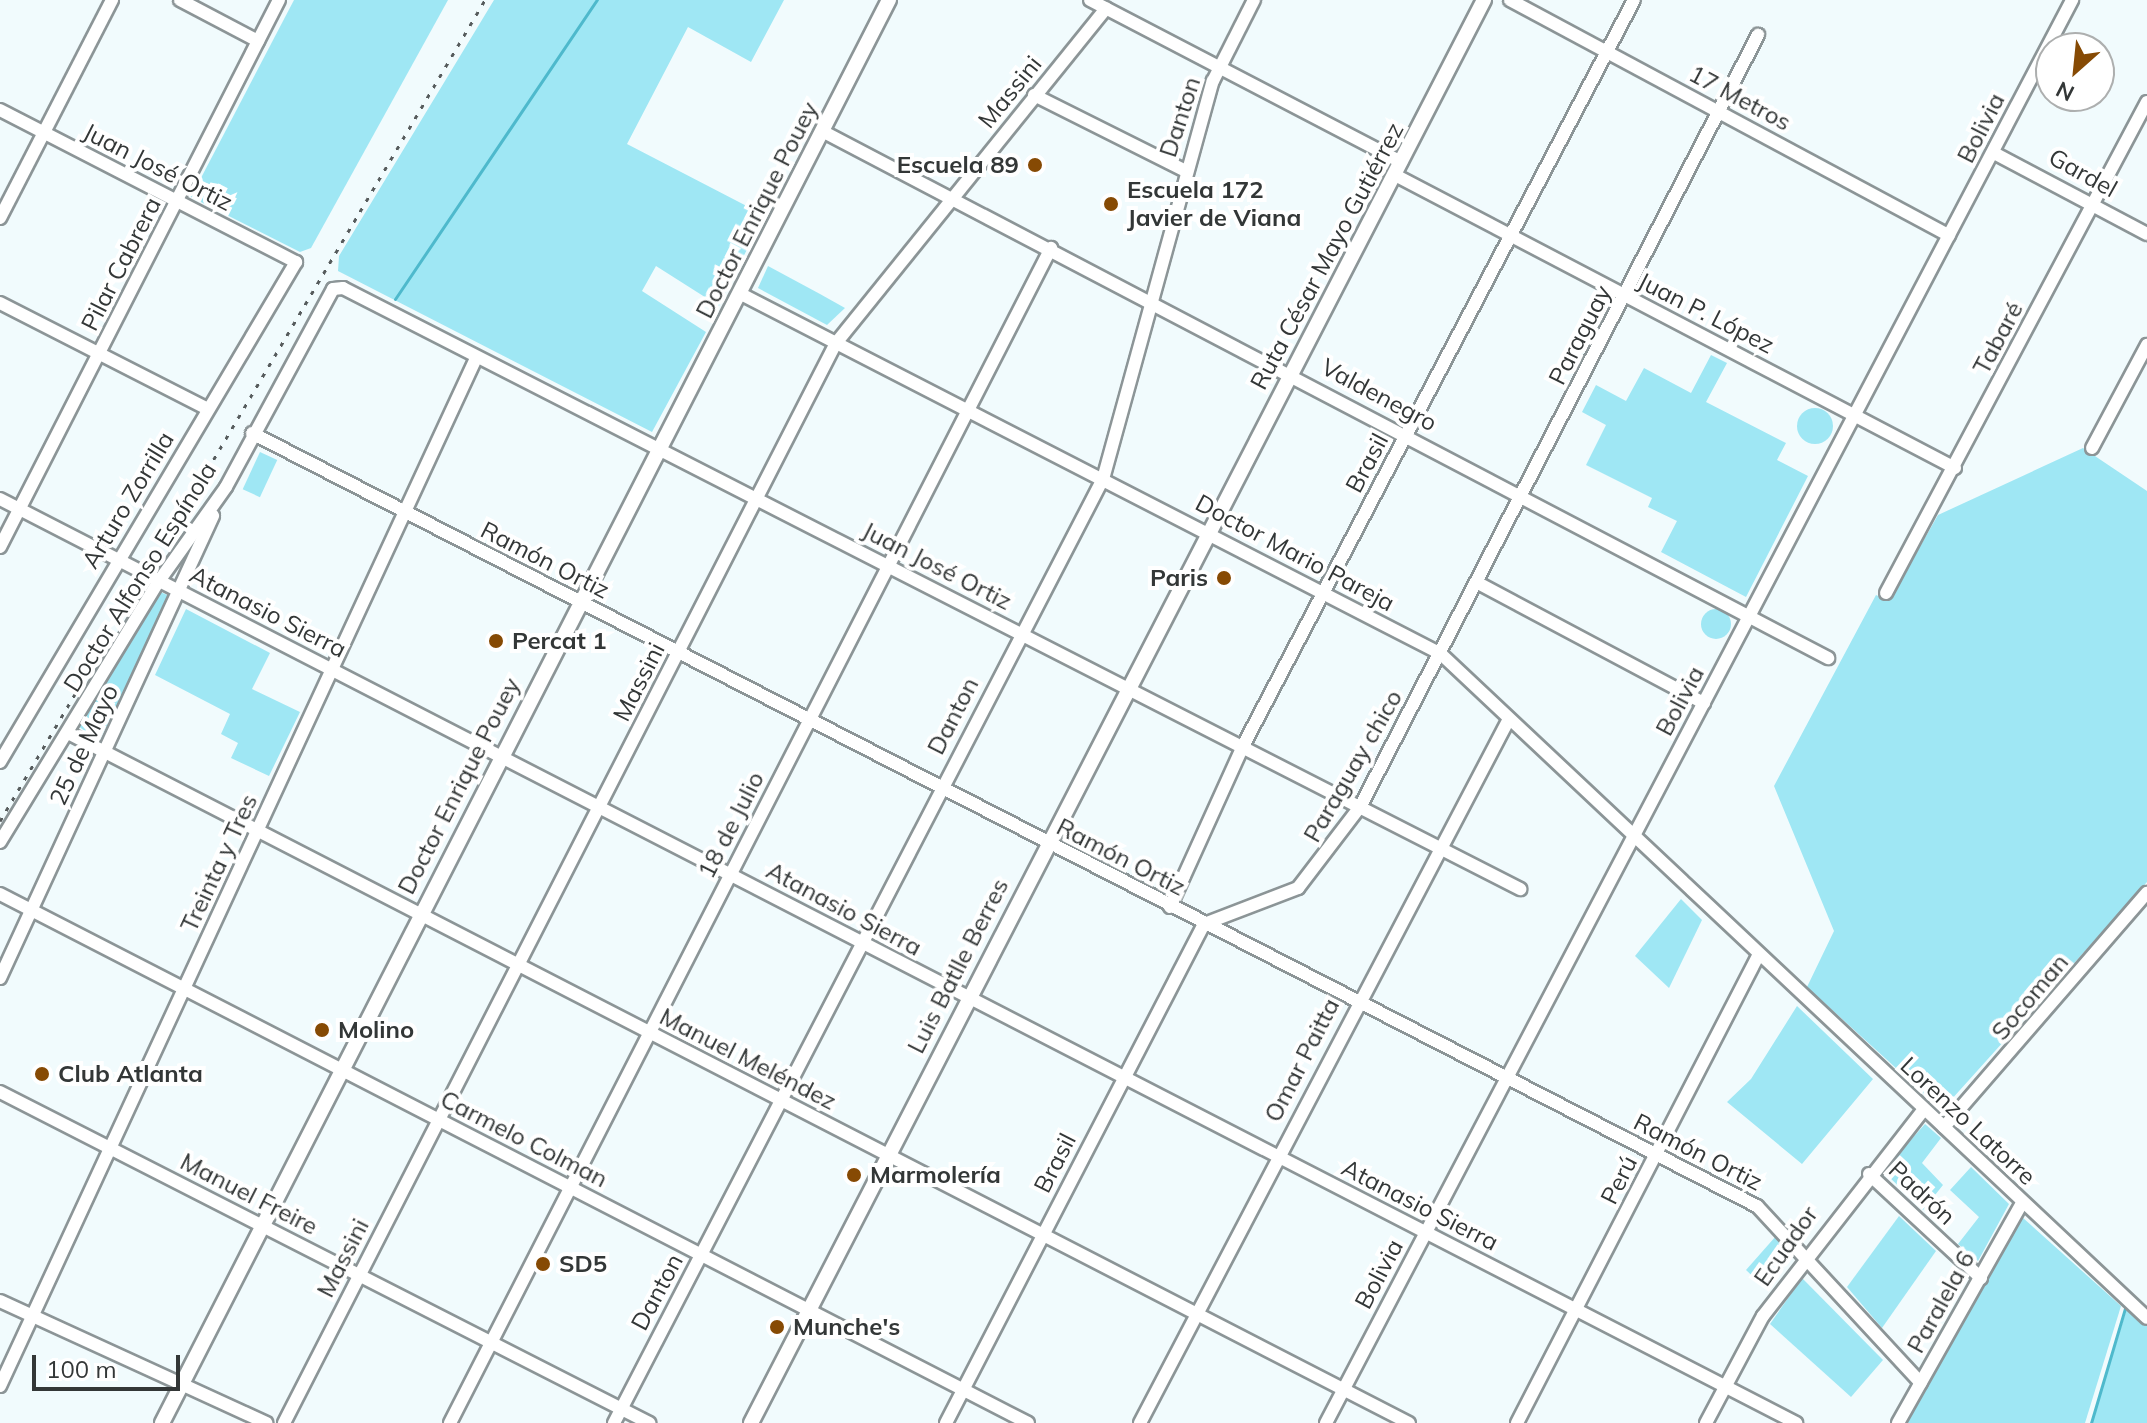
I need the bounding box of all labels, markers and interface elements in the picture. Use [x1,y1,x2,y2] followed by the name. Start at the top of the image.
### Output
[2035,32,2115,112] north arrow
[972,50,1048,134] street label: Massini
[1684,59,1796,137] street label: 17 Metros
[1154,73,1206,161] street label: Danton
[2051,75,2079,108] text: N
[1951,88,2011,168] street label: Bolivia
[690,97,824,323] street label: Doctor Enrique Pouey
[79,117,237,217] street label: Juan José Ortiz
[1244,118,1410,394] street label: Ruta César Mayo Gutiérrez
[2044,143,2122,203] street label: Gardel
[897,151,1019,179] place label: Escuela 89
[1026,156,1044,174] marker: Escuela 89
[1127,176,1301,232] place label: Escuela 172 Javier de Viana
[75,192,167,336] street label: Pilar Cabrera
[1102,195,1120,213] marker: Escuela 172 Javier de Viana
[1633,266,1779,360] street label: Juan P. López
[1543,280,1617,390] street label: Paraguay
[1967,297,2029,379] street label: Tabaré
[1316,353,1442,437] street label: Valdenegro
[76,426,180,574] street label: Arturo Zorrilla
[1340,429,1394,497] street label: Brasil
[58,457,222,697] street label: Doctor Alfonso Espínola
[1191,488,1399,618] street label: Doctor Mario Pareja
[476,515,614,605] street label: Ramón Ortiz
[858,516,1016,616] street label: Juan José Ortiz
[185,560,351,664] street label: Atanasio Sierra
[1150,564,1208,592] place label: Paris
[1215,569,1233,587] marker: Paris
[512,627,607,655] place label: Percat 1
[487,632,505,650] marker: Percat 1
[607,638,671,726] street label: Massini
[1650,661,1710,741] street label: Bolivia
[392,673,526,899] street label: Doctor Enrique Pouey
[921,673,985,759] street label: Danton
[43,680,125,810] street label: 25 de Mayo
[1298,685,1408,847] street label: Paraguay chico
[692,767,770,883] street label: 18 de Julio
[175,790,263,936] street label: Treinta y Tres
[1052,812,1190,902] street label: Ramón Ortiz
[761,856,927,962] street label: Atanasio Sierra
[902,874,1014,1058] street label: Luis Batlle Berres
[1986,948,2074,1046] street label: Socoman
[1259,993,1345,1127] street label: Omar Paitta
[655,1002,841,1116] street label: Manuel Meléndez
[338,1016,414,1044] place label: Molino
[313,1021,331,1039] marker: Molino
[1894,1051,2042,1191] street label: Lorenzo Latorre
[58,1060,203,1088] place label: Club Atlanta
[33,1065,51,1083] marker: Club Atlanta
[436,1085,612,1193] street label: Carmelo Colman
[1629,1107,1767,1197] street label: Ramón Ortiz
[1028,1129,1082,1197] street label: Brasil
[176,1147,322,1241] street label: Manuel Freire
[1595,1151,1643,1209] street label: Perú
[1337,1153,1503,1257] street label: Atanasio Sierra
[1883,1155,1961,1231] street label: Padrón
[870,1161,1001,1189] place label: Marmolería
[845,1166,863,1184] marker: Marmolería
[1748,1200,1824,1292] street label: Ecuador
[311,1214,375,1302] street label: Massini
[1349,1234,1409,1314] street label: Bolivia
[1901,1246,1981,1358] street label: Paralela 6
[625,1249,689,1335] street label: Danton
[559,1250,607,1278] place label: SD5
[534,1255,552,1273] marker: SD5
[793,1313,900,1341] place label: Munche's
[768,1318,786,1336] marker: Munche's
[36,1339,184,1389] scale bar
[46,1354,117,1384] text: 100 m

